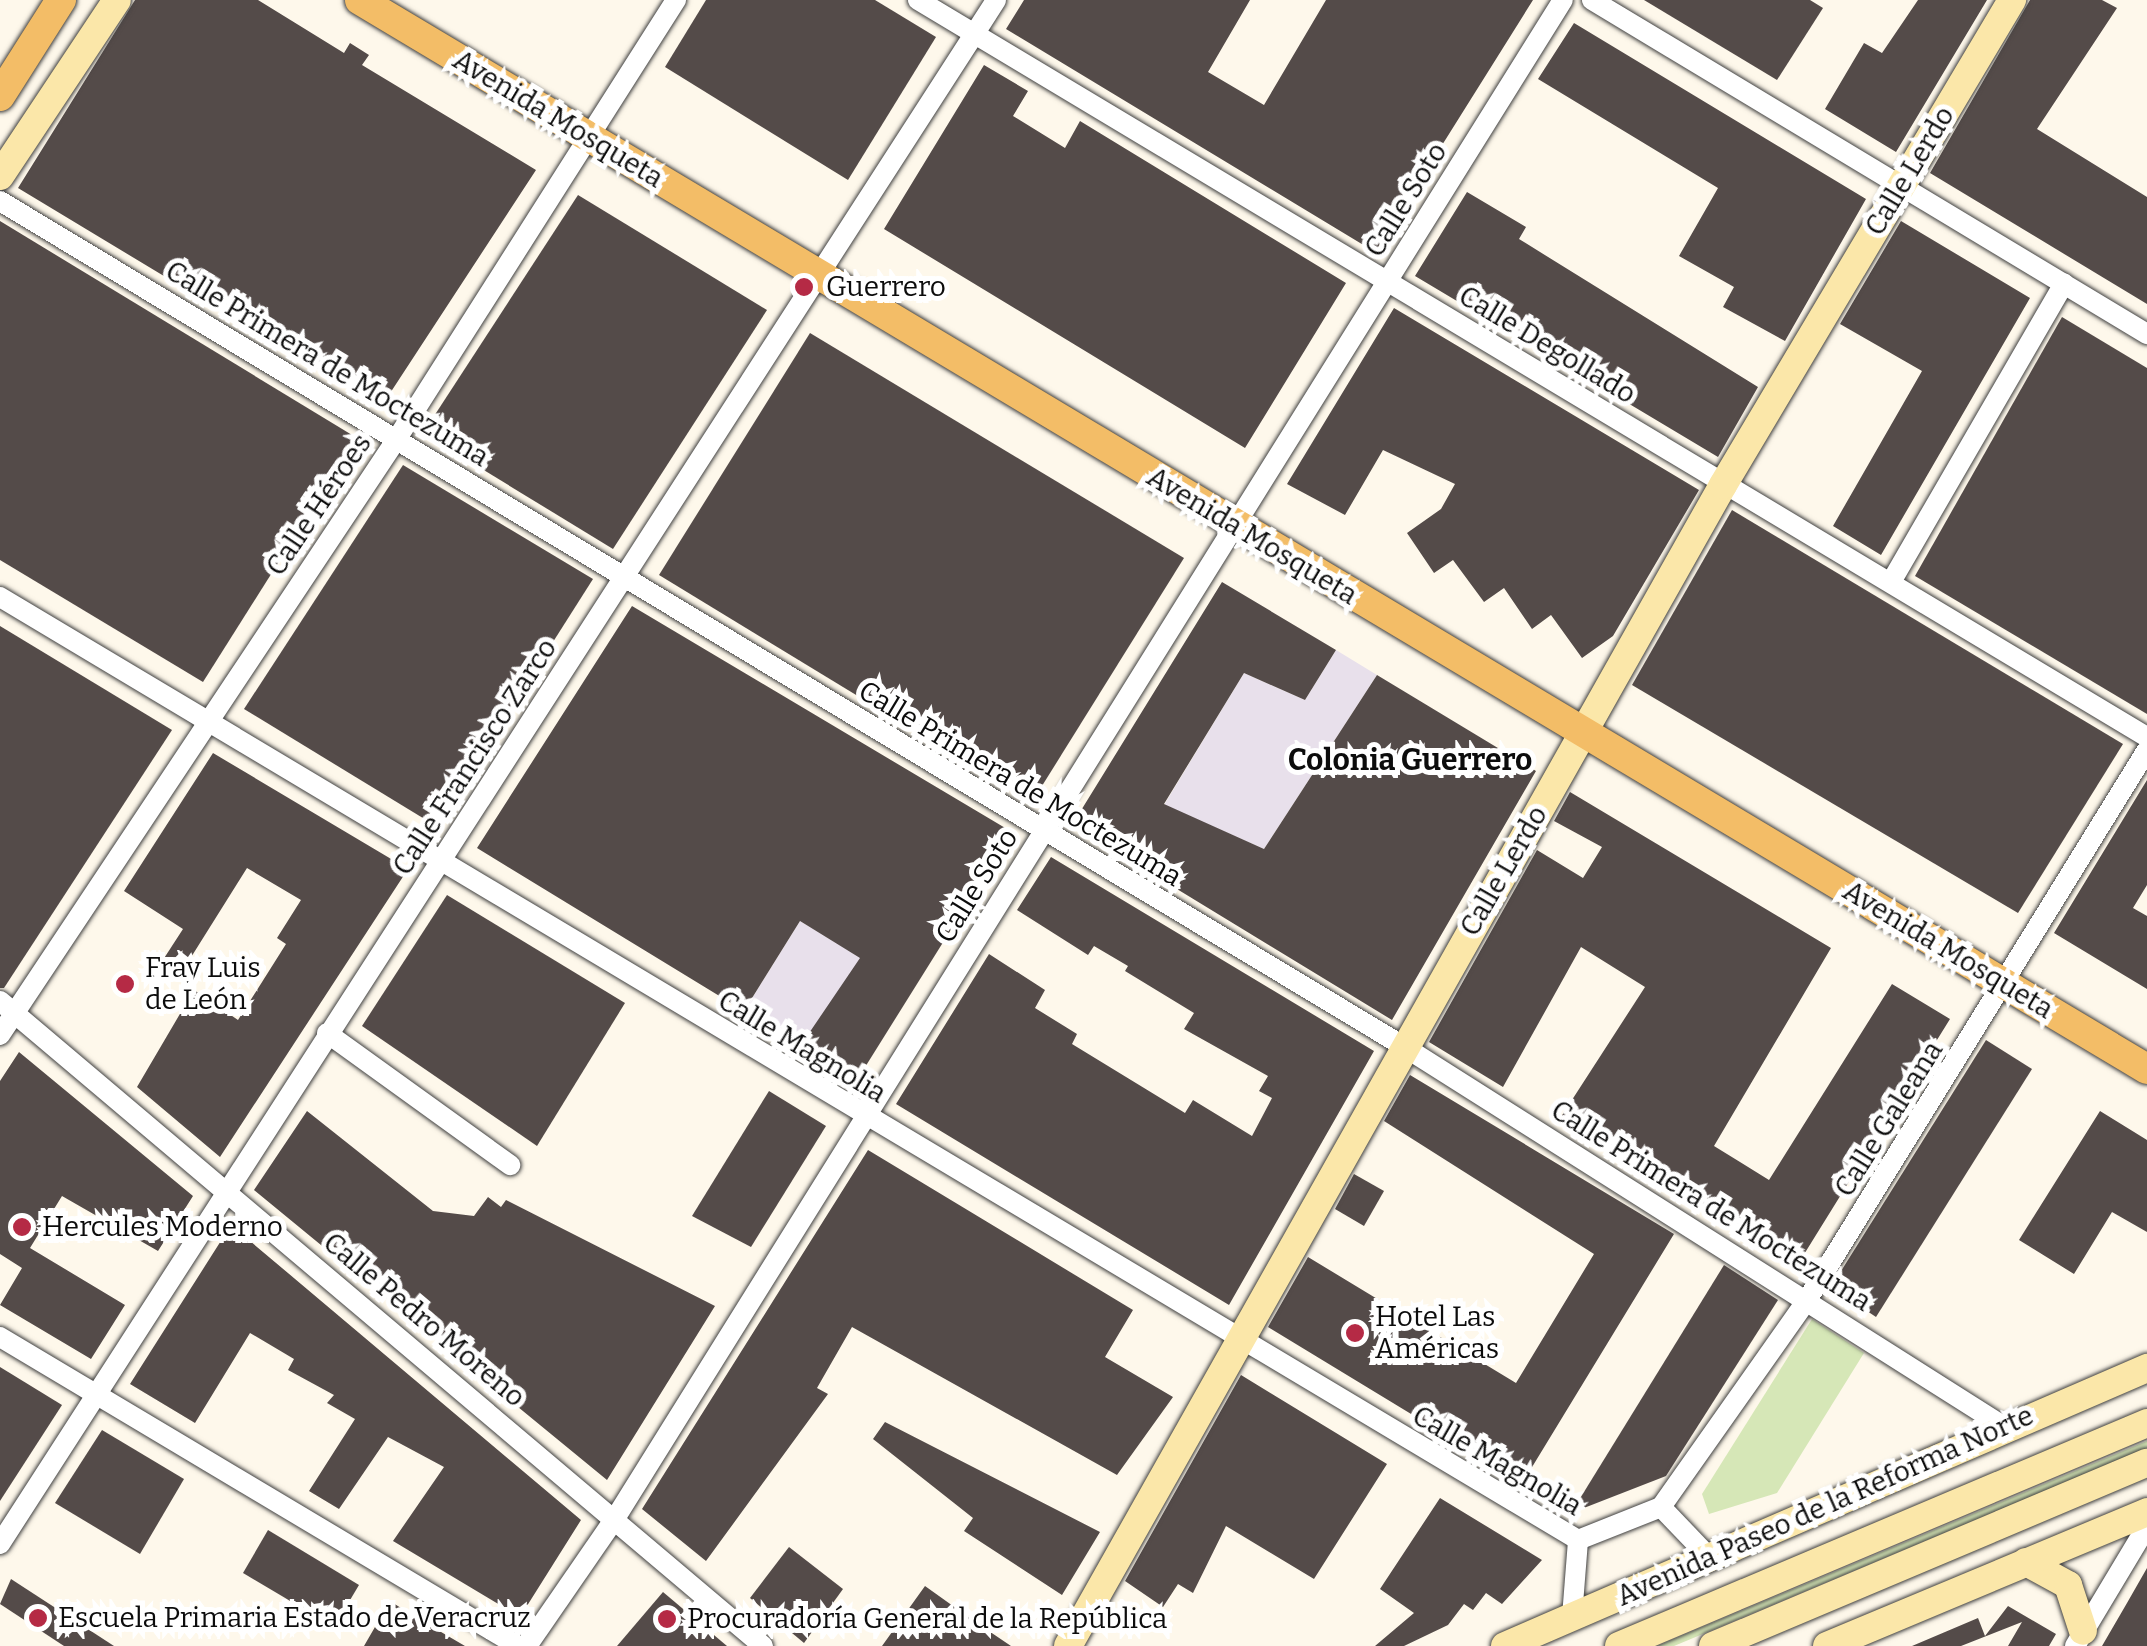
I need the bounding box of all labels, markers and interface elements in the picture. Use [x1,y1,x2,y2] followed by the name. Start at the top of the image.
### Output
[447,43,669,195] street label: Avenida Mosqueta
[1858,100,1962,242] street label: Calle Lerdo
[1358,137,1454,263] street label: Calle Soto
[159,254,495,474] street label: Calle Primera de Moctezuma
[826,270,946,304] place label: Guerrero
[791,274,817,300] marker: Guerrero
[1453,279,1641,411] street label: Calle Degollado
[259,428,379,582] street label: Calle Héroes
[1141,460,1363,612] street label: Avenida Mosqueta
[386,632,564,882] street label: Calle Francisco Zarco
[852,674,1188,894] street label: Calle Primera de Moctezuma
[1288,742,1532,778] district label: Colonia Guerrero
[1453,800,1555,942] street label: Calle Lerdo
[929,823,1025,949] street label: Calle Soto
[1837,874,2059,1026] street label: Avenida Mosqueta
[145,951,261,1017] place label: Fray Luis de León
[114,973,136,995] marker: Fray Luis de León
[712,984,892,1110] street label: Calle Magnolia
[1828,1035,1950,1203] street label: Calle Galeana
[1545,1093,1877,1319] street label: Calle Primera de Moctezuma
[42,1210,283,1244] place label: Hercules Moderno
[11,1216,33,1238] marker: Hercules Moderno
[316,1226,532,1414] street label: Calle Pedro Moreno
[1375,1300,1499,1366] place label: Hotel Las Américas
[1344,1322,1366,1344] marker: Hotel Las Américas
[1406,1399,1588,1523] street label: Calle Magnolia
[1611,1399,2039,1613] street label: Avenida Paseo de la Reforma Norte
[58,1601,531,1635] place label: Escuela Primaria Estado de Veracruz
[687,1602,1167,1636] place label: Procuradoría General de la República
[27,1607,49,1629] marker: Escuela Primaria Estado de Veracruz
[656,1608,678,1630] marker: Procuradoría General de la República

